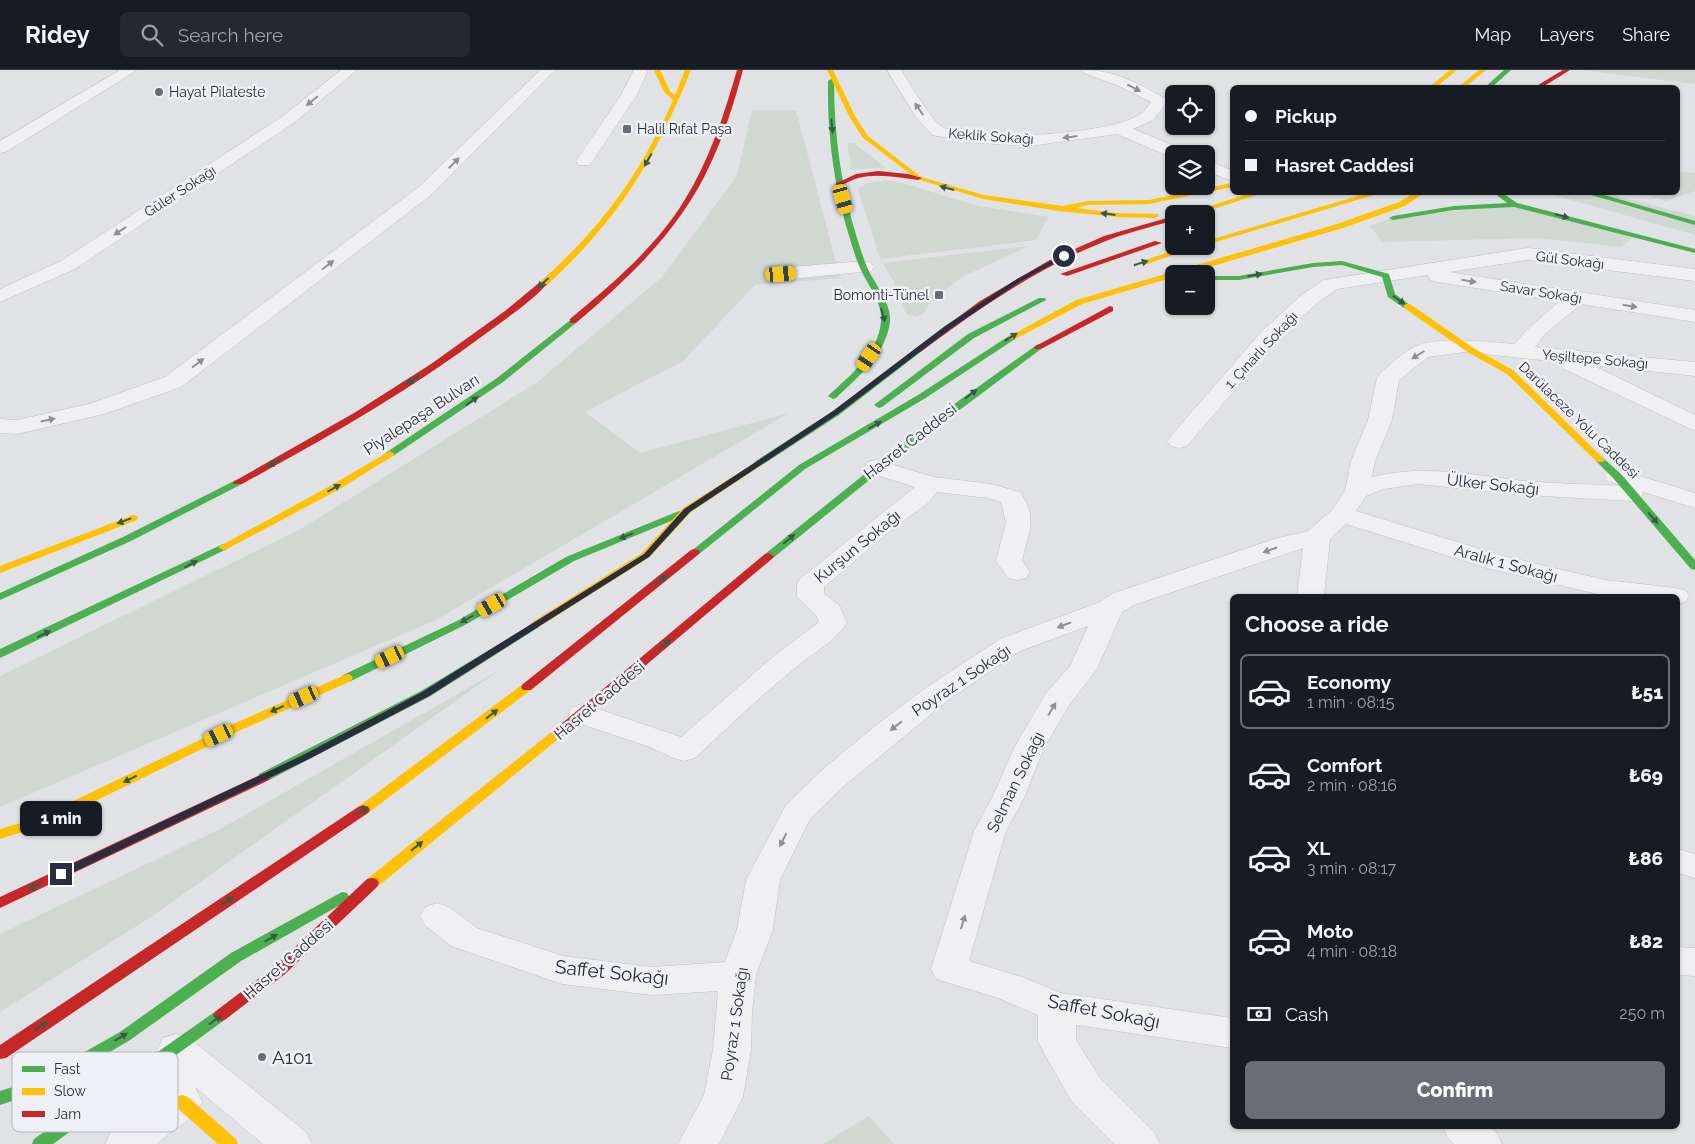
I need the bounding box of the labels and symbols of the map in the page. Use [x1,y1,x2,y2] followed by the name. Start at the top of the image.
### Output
[169,84,265,100] place label: Hayat Pilateste
[1127,84,1141,92] one-way arrow
[153,86,165,98] marker: Hayat Pilateste
[306,95,319,106] one-way arrow
[914,102,924,116] one-way arrow
[829,118,837,134] one-way arrow
[637,121,732,137] place label: Halil Rıfat Paşa
[621,123,633,135] marker: Halil Rıfat Paşa
[948,125,1034,147] street label: Keklik Sokağı
[1062,133,1078,141] one-way arrow
[644,154,653,167] one-way arrow
[448,157,460,169] one-way arrow
[141,162,219,220] street label: Güler Sokağı
[831,183,854,215] car
[940,183,955,191] one-way arrow
[1099,210,1115,218] one-way arrow
[1554,212,1569,220] one-way arrow
[113,226,126,236] one-way arrow
[1053,245,1075,267] route start
[1535,248,1605,272] street label: Gül Sokağı
[1133,259,1148,267] one-way arrow
[321,260,334,271] one-way arrow
[765,265,796,283] car
[1247,271,1263,279] one-way arrow
[538,277,550,289] one-way arrow
[1462,277,1478,285] one-way arrow
[1499,278,1583,306] street label: Savar Sokağı
[833,287,929,303] place label: Bomonti-Tünel
[933,289,945,301] marker: Bomonti-Tünel
[1392,295,1406,305] one-way arrow
[1622,302,1638,310] one-way arrow
[880,308,888,323] one-way arrow
[1221,308,1301,392] street label: 1. Çınarlı Sokağı
[1004,332,1018,341] one-way arrow
[854,340,883,374] car
[1541,346,1649,372] street label: Yeşiltepe Sokağı
[1412,350,1425,359] one-way arrow
[191,358,204,369] one-way arrow
[1516,358,1642,482] street label: Darülaceze Yolu Caddesi
[360,370,483,459] street label: Piyalepaşa Bulvarı
[407,375,420,385] one-way arrow
[964,389,977,400] one-way arrow
[465,396,478,407] one-way arrow
[860,399,960,484] street label: Hasret Caddesi
[40,416,55,424] one-way arrow
[868,421,881,430] one-way arrow
[267,459,280,468] one-way arrow
[1446,469,1540,499] street label: Ülker Sokağı
[328,483,341,492] one-way arrow
[810,506,904,587] street label: Kurşun Sokağı
[1647,512,1659,524] one-way arrow
[116,517,131,525] one-way arrow
[619,532,633,540] one-way arrow
[782,533,795,544] one-way arrow
[1452,541,1560,586] street label: Aralık 1 Sokağı
[1262,546,1277,554] one-way arrow
[184,560,198,568] one-way arrow
[654,575,667,585] one-way arrow
[475,591,508,619] car
[460,615,473,624] one-way arrow
[1056,621,1071,629] one-way arrow
[37,630,51,638] one-way arrow
[659,639,672,650] one-way arrow
[908,640,1014,720] street label: Poyraz 1 Sokağı
[373,644,406,670] car
[550,657,649,744] street label: Hasret Caddesi
[287,684,320,710] car
[1047,702,1056,715] one-way arrow
[270,706,284,714] one-way arrow
[485,708,498,719] one-way arrow
[890,720,903,731] one-way arrow
[202,722,235,748] car
[983,729,1048,836] street label: Selman Sokağı
[123,775,137,783] one-way arrow
[20,802,102,836] callout: 1 min
[355,806,369,815] one-way arrow
[779,833,787,847] one-way arrow
[410,841,424,851] one-way arrow
[50,863,72,885] route end
[28,883,42,891] one-way arrow
[220,897,234,906] one-way arrow
[240,915,337,1003] street label: Hasret Caddesi
[959,915,967,930] one-way arrow
[264,933,277,942] one-way arrow
[554,955,670,989] street label: Saffet Sokağı
[717,966,752,1082] street label: Poyraz 1 Sokağı
[1046,989,1162,1033] street label: Saffet Sokağı
[208,1014,221,1025] one-way arrow
[34,1021,47,1031] one-way arrow
[115,1033,128,1042] one-way arrow
[272,1046,313,1068] place label: A101
[256,1051,268,1063] marker: A101
[12,1052,178,1132] legend
[54,1061,81,1077] text: Fast
[54,1083,86,1099] text: Slow
[54,1106,81,1122] text: Jam

